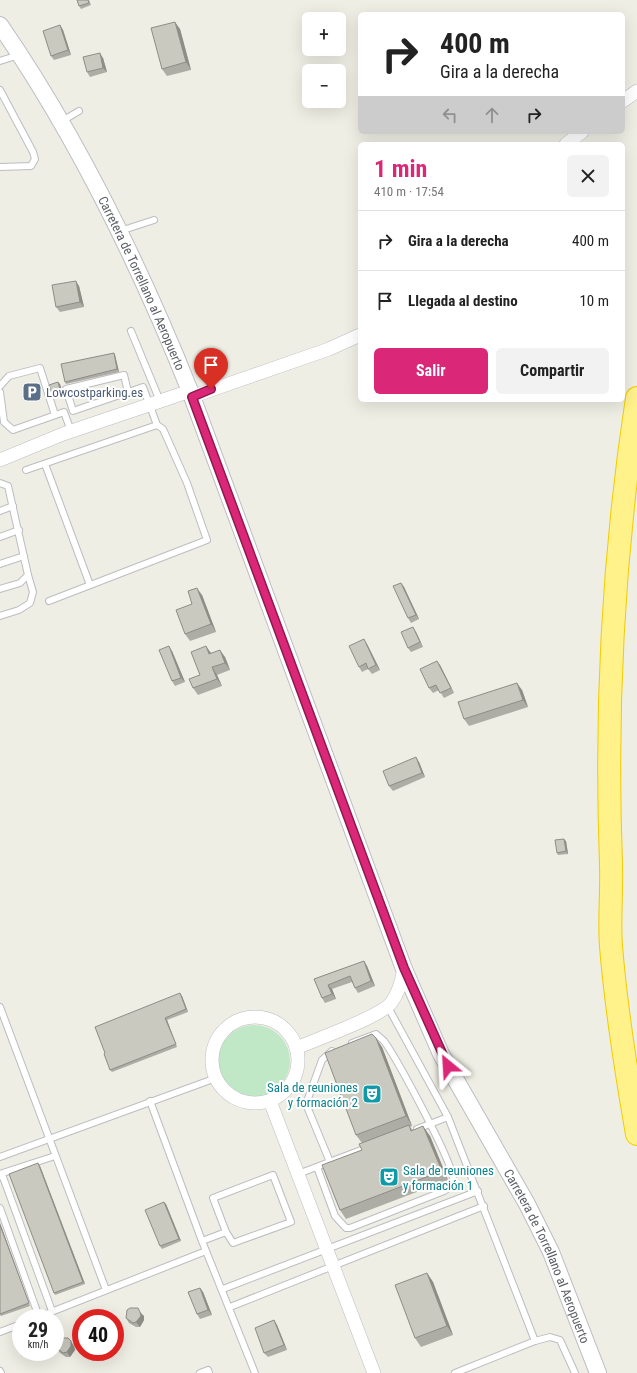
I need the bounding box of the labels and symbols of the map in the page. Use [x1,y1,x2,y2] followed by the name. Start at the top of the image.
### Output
[95,194,188,372] street label: Carretera de Torrellano al Aeropuerto
[194,348,228,389] pin
[21,381,43,403] parking icon: Lowcostparking.es
[46,385,143,400] place label: Lowcostparking.es
[427,1045,469,1087] position arrow
[267,1080,358,1110] place label: Sala de reuniones y formación 2
[361,1083,383,1105] theatre icon: Sala de reuniones y formación 2
[403,1163,494,1193] place label: Sala de reuniones y formación 1
[378,1166,400,1188] theatre icon: Sala de reuniones y formación 1
[501,1167,593,1345] street label: Carretera de Torrellano al Aeropuerto
[72,1309,124,1361] speed limit sign: 40

